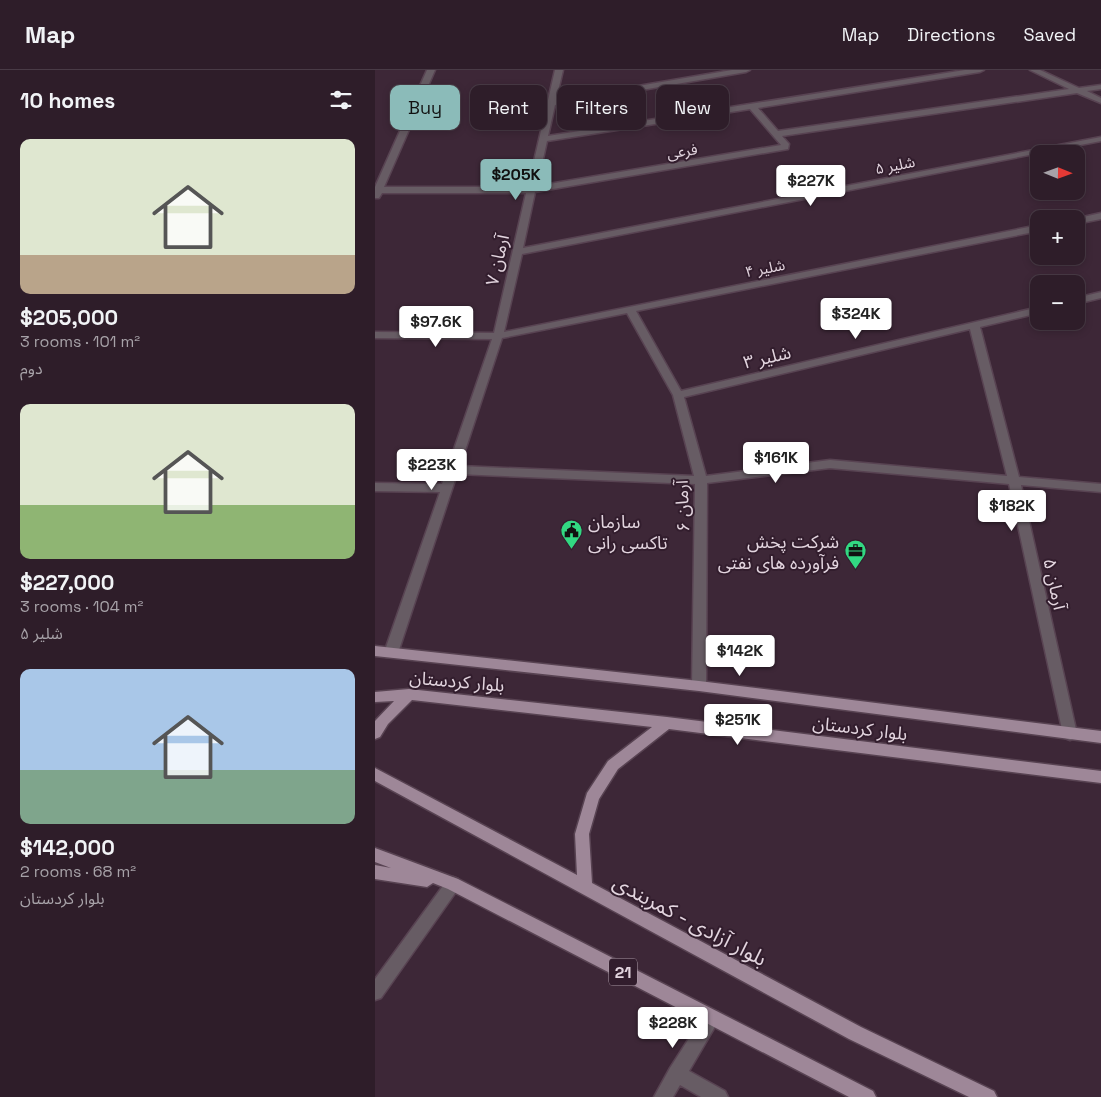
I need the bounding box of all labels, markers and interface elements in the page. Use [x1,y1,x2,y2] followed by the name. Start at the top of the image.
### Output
[25,19,75,50] text: Map
[842,23,879,46] text: Map
[907,23,996,46] text: Directions
[1024,23,1076,46] text: Saved
[390,85,460,130] chip: Buy
[470,85,547,130] chip: Rent
[557,85,646,130] chip: Filters
[656,85,729,130] chip: New
[327,86,355,114] icon: filters
[20,87,115,114] text: 10 homes
[665,139,699,163] street label: فرعی
[1030,145,1085,200] north arrow
[1030,145,1085,330] map controls
[873,152,917,178] street label: شلیر ۵
[481,158,551,201] pin: $205K
[491,164,541,185] text: $205K
[776,164,846,207] pin: $227K
[787,170,835,191] text: $227K
[143,172,233,262] icon: home
[1030,210,1085,265] button: +
[480,231,514,288] street label: آرمان ۷
[743,255,787,281] street label: شلیر ۴
[1030,275,1085,330] button: −
[821,298,891,340] pin: $324K
[832,303,880,324] text: $324K
[20,304,118,331] text: $205,000
[395,306,477,348] pin: $97.6K
[410,311,462,332] text: $97.6K
[20,331,140,352] text: 3 rooms · 101 m²
[741,340,793,374] street label: شلیر ۳
[20,358,43,379] text: دوم
[143,437,233,527] icon: home
[741,442,811,484] pin: $161K
[754,447,798,468] text: $161K
[397,448,467,491] pin: $223K
[408,454,456,475] text: $223K
[670,479,694,532] street label: آرمان ۶
[977,490,1047,532] pin: $182K
[989,495,1035,516] text: $182K
[588,510,668,554] place label: سازمان تاکسی رانی
[560,519,584,550] public building icon: سازمان تاکسی رانی
[718,530,839,574] place label: شرکت پخش فرآورده های نفتی
[843,539,867,570] office icon: شرکت پخش فرآورده های نفتی
[1038,556,1072,613] street label: آرمان ۵
[20,569,114,596] text: $227,000
[20,596,143,617] text: 3 rooms · 104 m²
[20,623,63,644] text: شلیر ۵
[705,634,775,677] pin: $142K
[717,640,763,661] text: $142K
[409,665,505,697] street label: بلوار کردستان
[143,702,233,792] icon: home
[703,704,773,746] pin: $251K
[715,709,761,730] text: $251K
[811,711,909,745] street label: بلوار کردستان
[20,834,115,861] text: $142,000
[20,861,136,882] text: 2 rooms · 68 m²
[608,868,772,972] street label: بلوار آزادی - کمربندی
[20,888,105,909] text: بلوار کردستان
[609,959,637,986] road number: 21
[638,1006,708,1049] pin: $228K
[649,1012,697,1033] text: $228K

